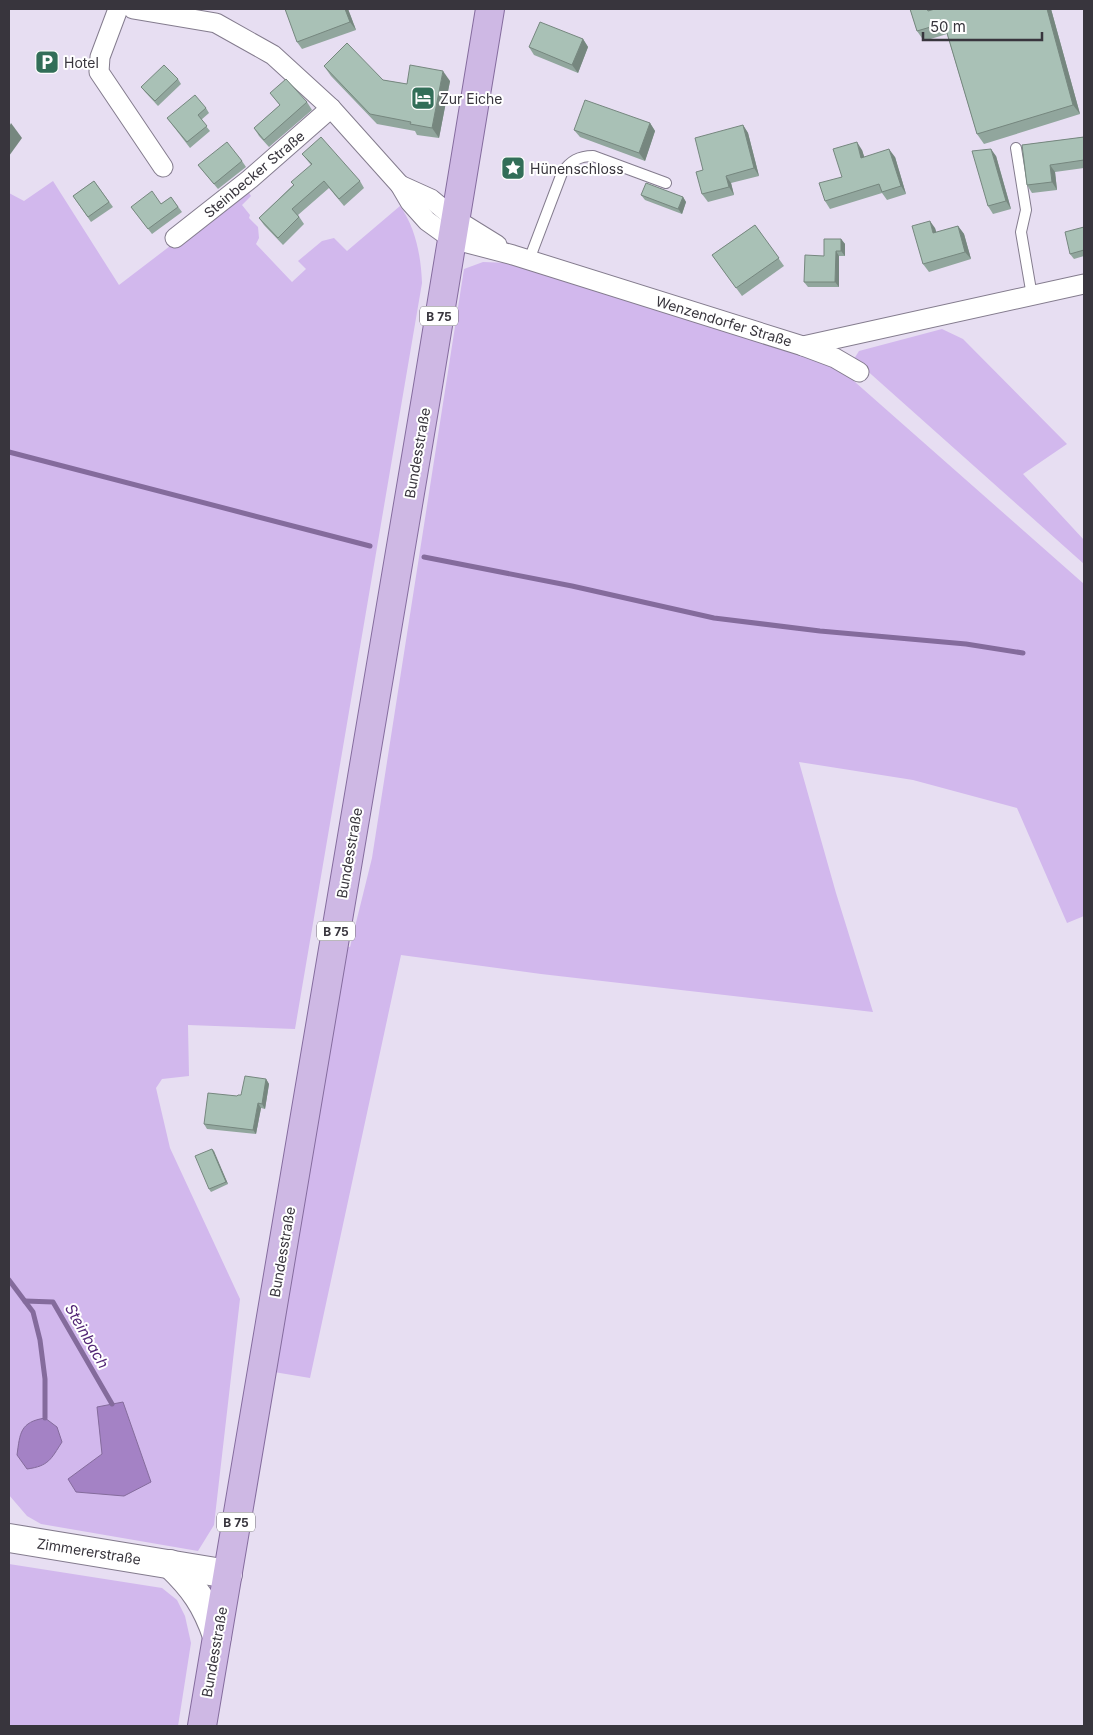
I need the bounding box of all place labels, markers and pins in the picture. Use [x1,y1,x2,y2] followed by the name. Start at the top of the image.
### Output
[34,49,60,75] parking icon: Hotel
[64,54,99,71] place label: Hotel
[410,85,436,111] hotel icon: Zur Eiche
[440,90,503,107] place label: Zur Eiche
[500,155,526,181] place icon: Hünenschloss
[530,160,624,177] place label: Hünenschloss

